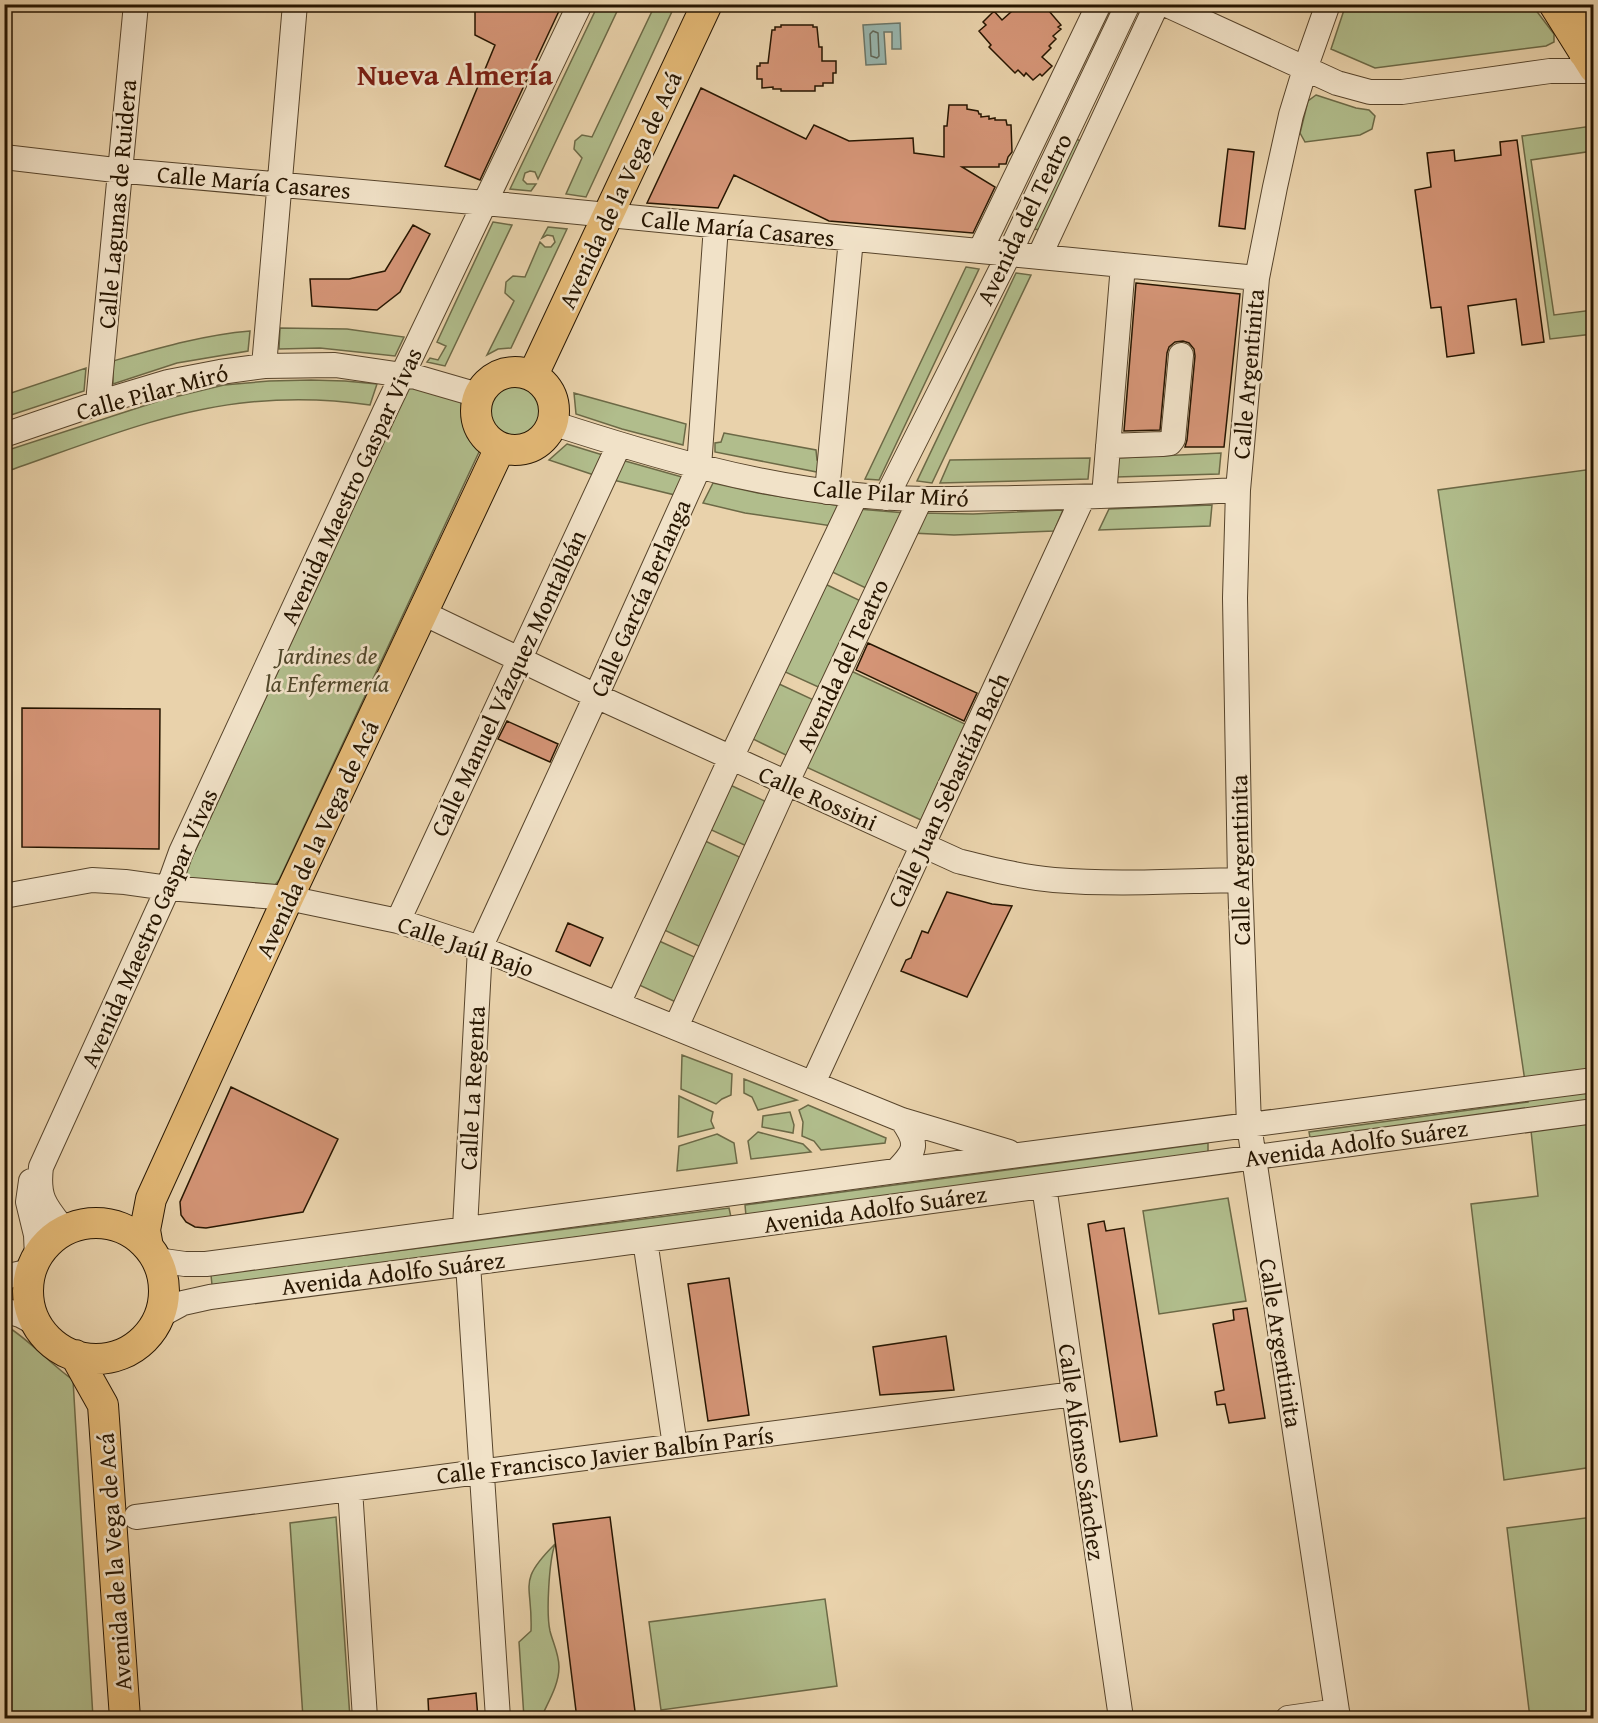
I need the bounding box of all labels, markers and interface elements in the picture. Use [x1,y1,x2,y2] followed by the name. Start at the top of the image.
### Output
[357,52,554,96] district label: Nueva Almería
[550,65,691,315] street label: Avenida de la Vega de Acá
[89,77,145,330] street label: Calle Lagunas de Ruidera
[967,127,1081,311] street label: Avenida del Teatro
[156,156,352,208] street label: Calle María Casares
[640,200,836,256] street label: Calle María Casares
[1223,287,1273,461] street label: Calle Argentinita
[271,342,431,630] street label: Avenida Maestro Gaspar Vivas
[72,355,232,429] street label: Calle Pilar Miró
[812,470,970,516] street label: Calle Pilar Miró
[581,493,700,702] street label: Calle García Berlanga
[421,524,595,842] street label: Calle Manuel Vázquez Montalbán
[787,573,897,757] street label: Avenida del Teatro
[265,638,389,701] park label: Jardines de la Enfermería
[878,666,1018,913] street label: Calle Juan Sebastián Bach
[247,714,388,964] street label: Avenida de la Vega de Acá
[753,756,883,840] street label: Calle Rossini
[1221,774,1259,946] street label: Calle Argentinita
[72,783,226,1073] street label: Avenida Maestro Gaspar Vivas
[393,906,539,986] street label: Calle Jaúl Bajo
[450,1004,494,1171] street label: Calle La Regenta
[1242,1110,1470,1176] street label: Avenida Adolfo Suárez
[761,1176,989,1242] street label: Avenida Adolfo Suárez
[279,1242,507,1304] street label: Avenida Adolfo Suárez
[1250,1256,1312,1431] street label: Calle Argentinita
[1049,1342,1115,1562] street label: Calle Alfonso Sánchez
[434,1417,776,1493] street label: Calle Francisco Javier Balbín París
[87,1431,140,1692] street label: Avenida de la Vega de Acá

